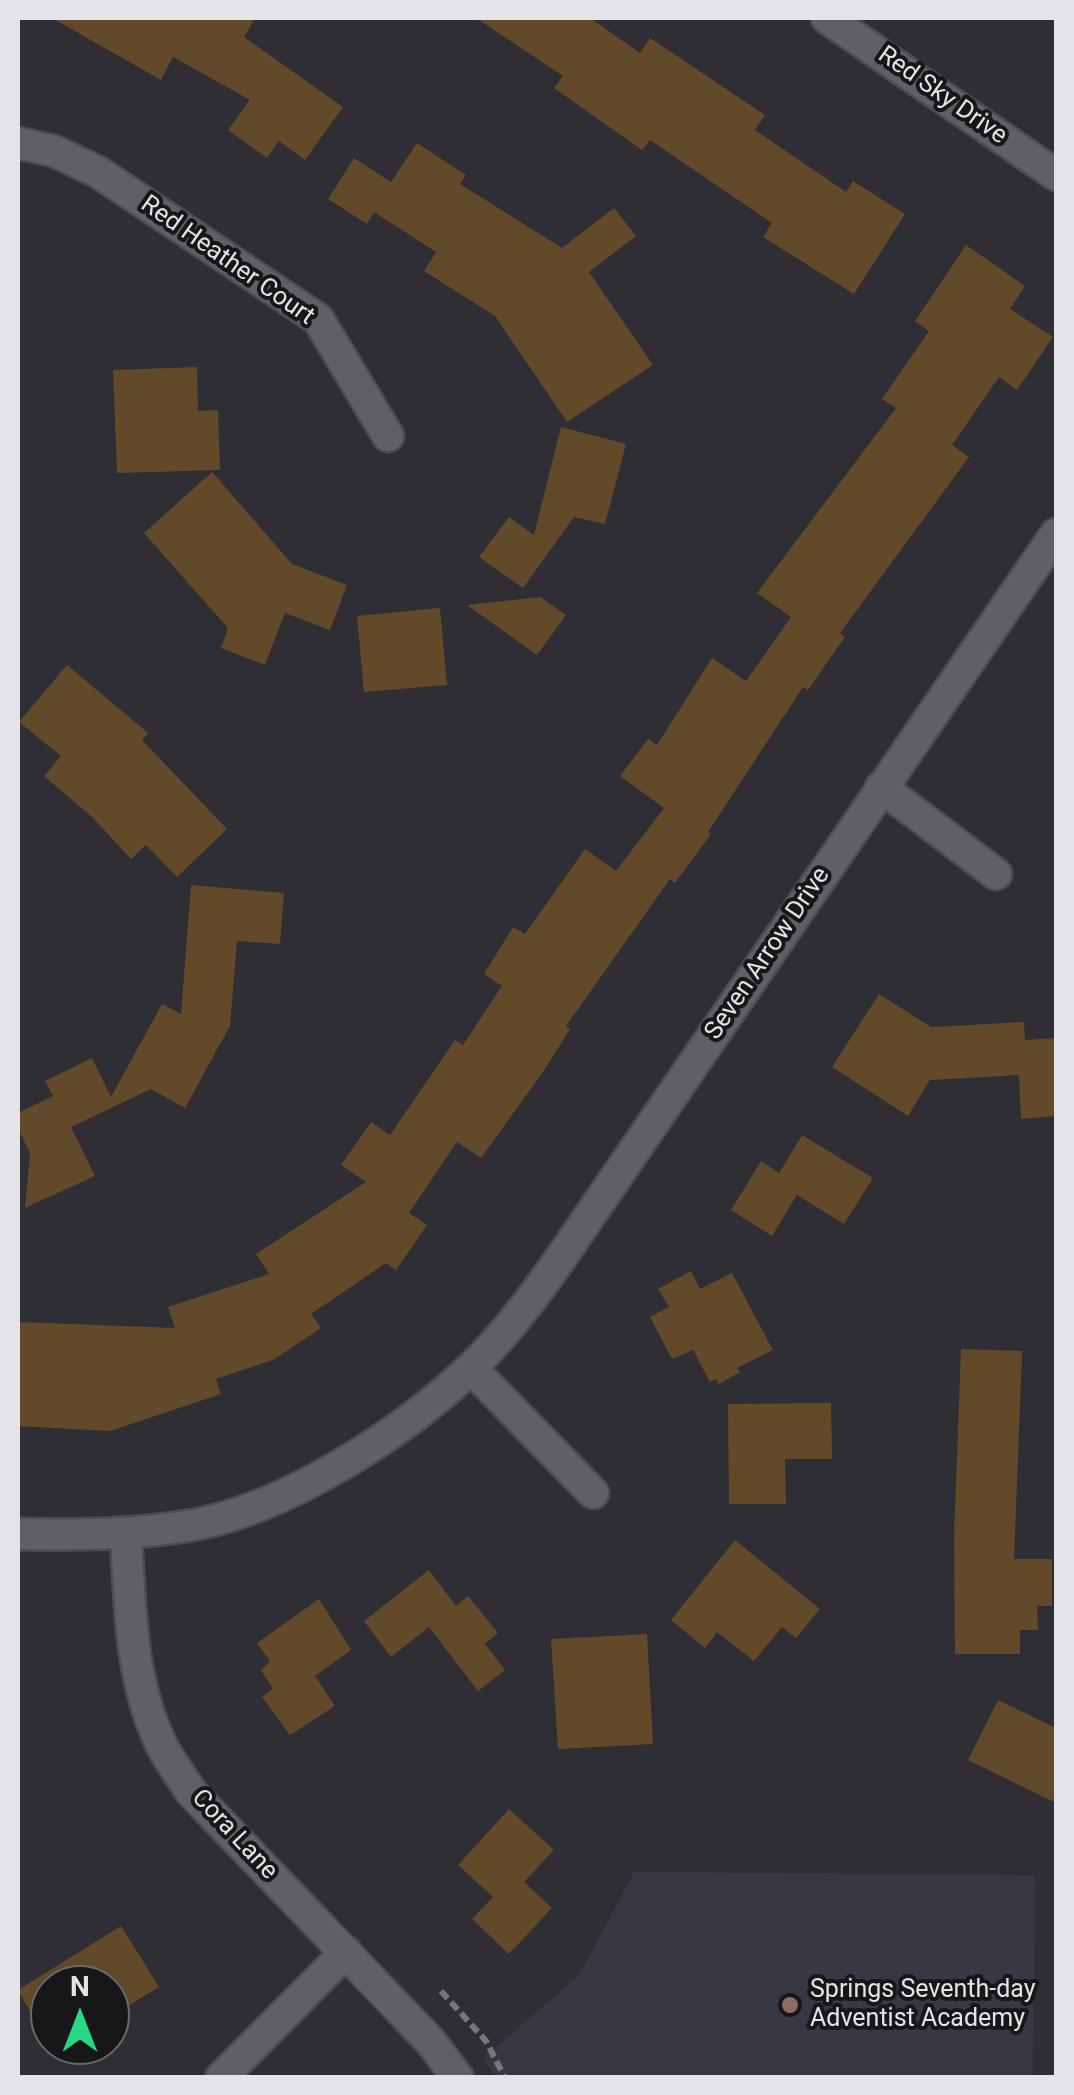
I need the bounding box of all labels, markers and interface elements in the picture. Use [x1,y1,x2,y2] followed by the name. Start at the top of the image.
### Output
[872,41,1012,151] street label: Red Sky Drive
[134,190,320,332] street label: Red Heather Court
[699,862,837,1046] street label: Seven Arrow Drive
[185,1784,283,1886] street label: Cora Lane
[30,1965,130,2065] north arrow
[70,1970,90,2003] text: N
[810,1976,1036,2035] place label: Springs Seventh-day Adventist Academy
[779,1994,801,2016] marker: Springs Seventh-day Adventist Academy

